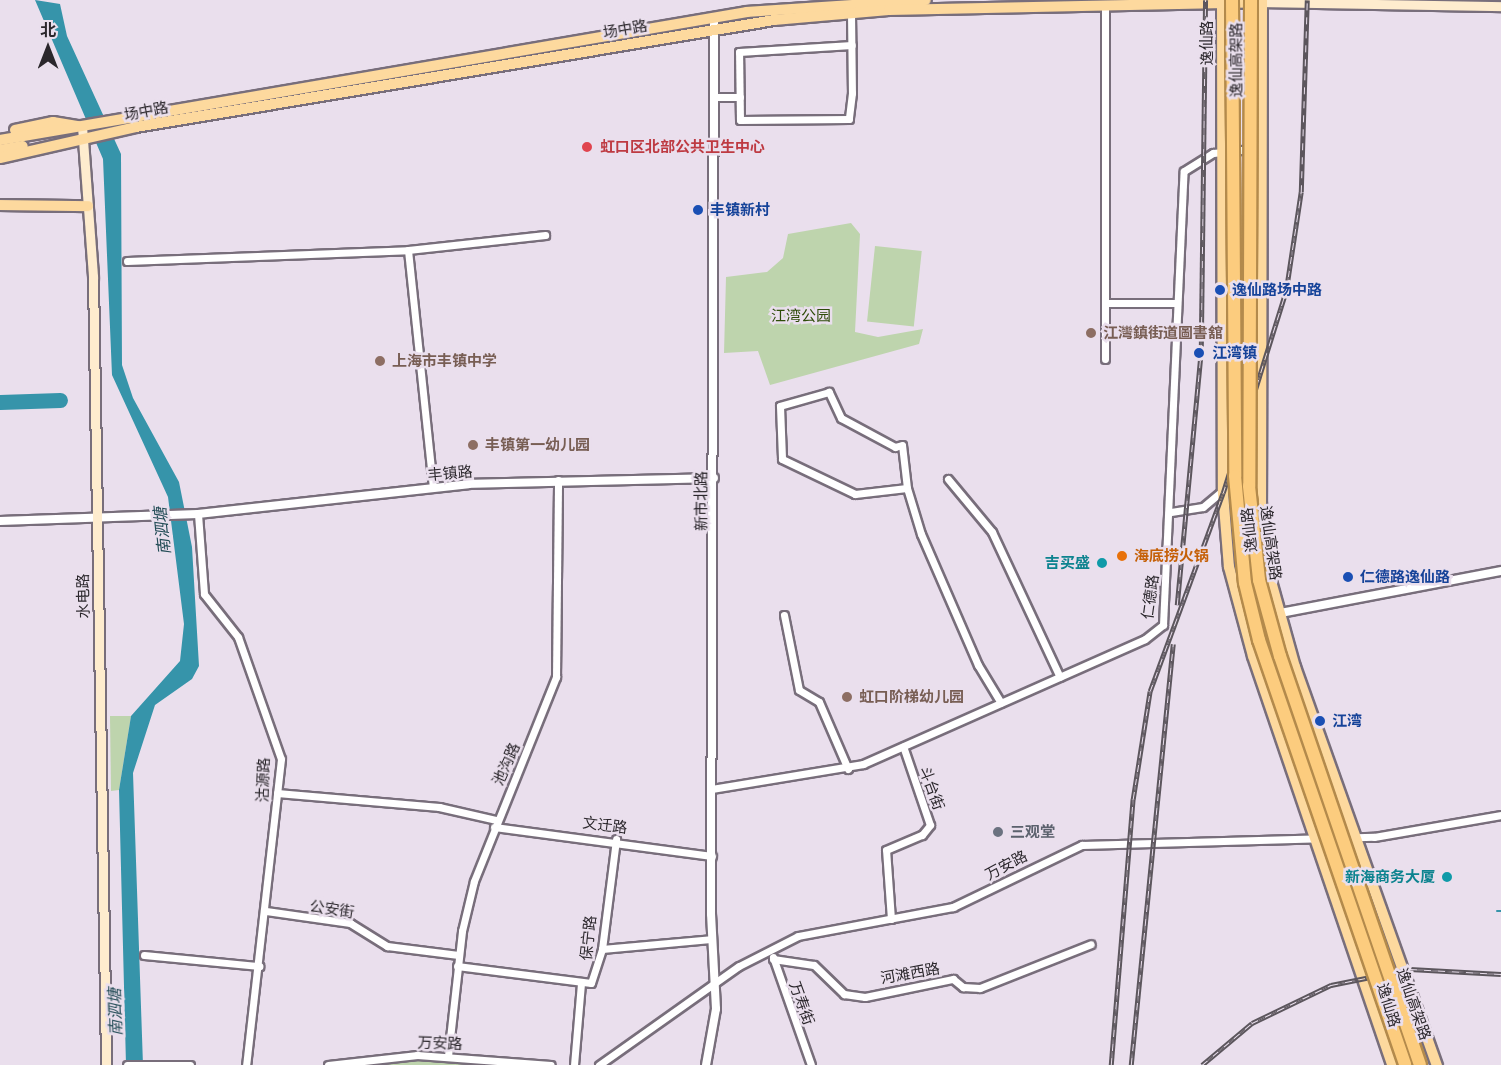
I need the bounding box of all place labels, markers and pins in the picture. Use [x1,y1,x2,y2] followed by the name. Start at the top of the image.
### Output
[578,138,596,156] marker: 虹口区北部公共卫生中心
[600,138,765,156] place label: 虹口区北部公共卫生中心
[710,201,770,219] place label: 丰镇新村
[691,203,705,217] marker: 丰镇新村
[1232,281,1322,299] place label: 逸仙路场中路
[1213,283,1227,297] marker: 逸仙路场中路
[1103,324,1223,342] place label: 江灣鎮街道圖書舘
[1084,326,1098,340] marker: 江灣鎮街道圖書舘
[1190,344,1208,362] marker: 江湾镇
[1212,344,1257,362] place label: 江湾镇
[392,352,497,370] place label: 上海市丰镇中学
[373,354,387,368] marker: 上海市丰镇中学
[485,436,590,454] place label: 丰镇第一幼儿园
[466,438,480,452] marker: 丰镇第一幼儿园
[1134,547,1209,565] place label: 海底捞火锅
[1115,549,1129,563] marker: 海底捞火锅
[1045,554,1090,572] place label: 吉买盛
[1095,556,1109,570] marker: 吉买盛
[1360,568,1450,586] place label: 仁德路逸仙路
[1341,570,1355,584] marker: 仁德路逸仙路
[859,688,964,706] place label: 虹口阶梯幼儿园
[840,690,854,704] marker: 虹口阶梯幼儿园
[1332,712,1362,730] place label: 江湾
[1313,714,1327,728] marker: 江湾
[1010,823,1055,841] place label: 三观堂
[991,825,1005,839] marker: 三观堂
[1345,868,1435,886] place label: 新海商务大厦
[1440,870,1454,884] marker: 新海商务大厦

